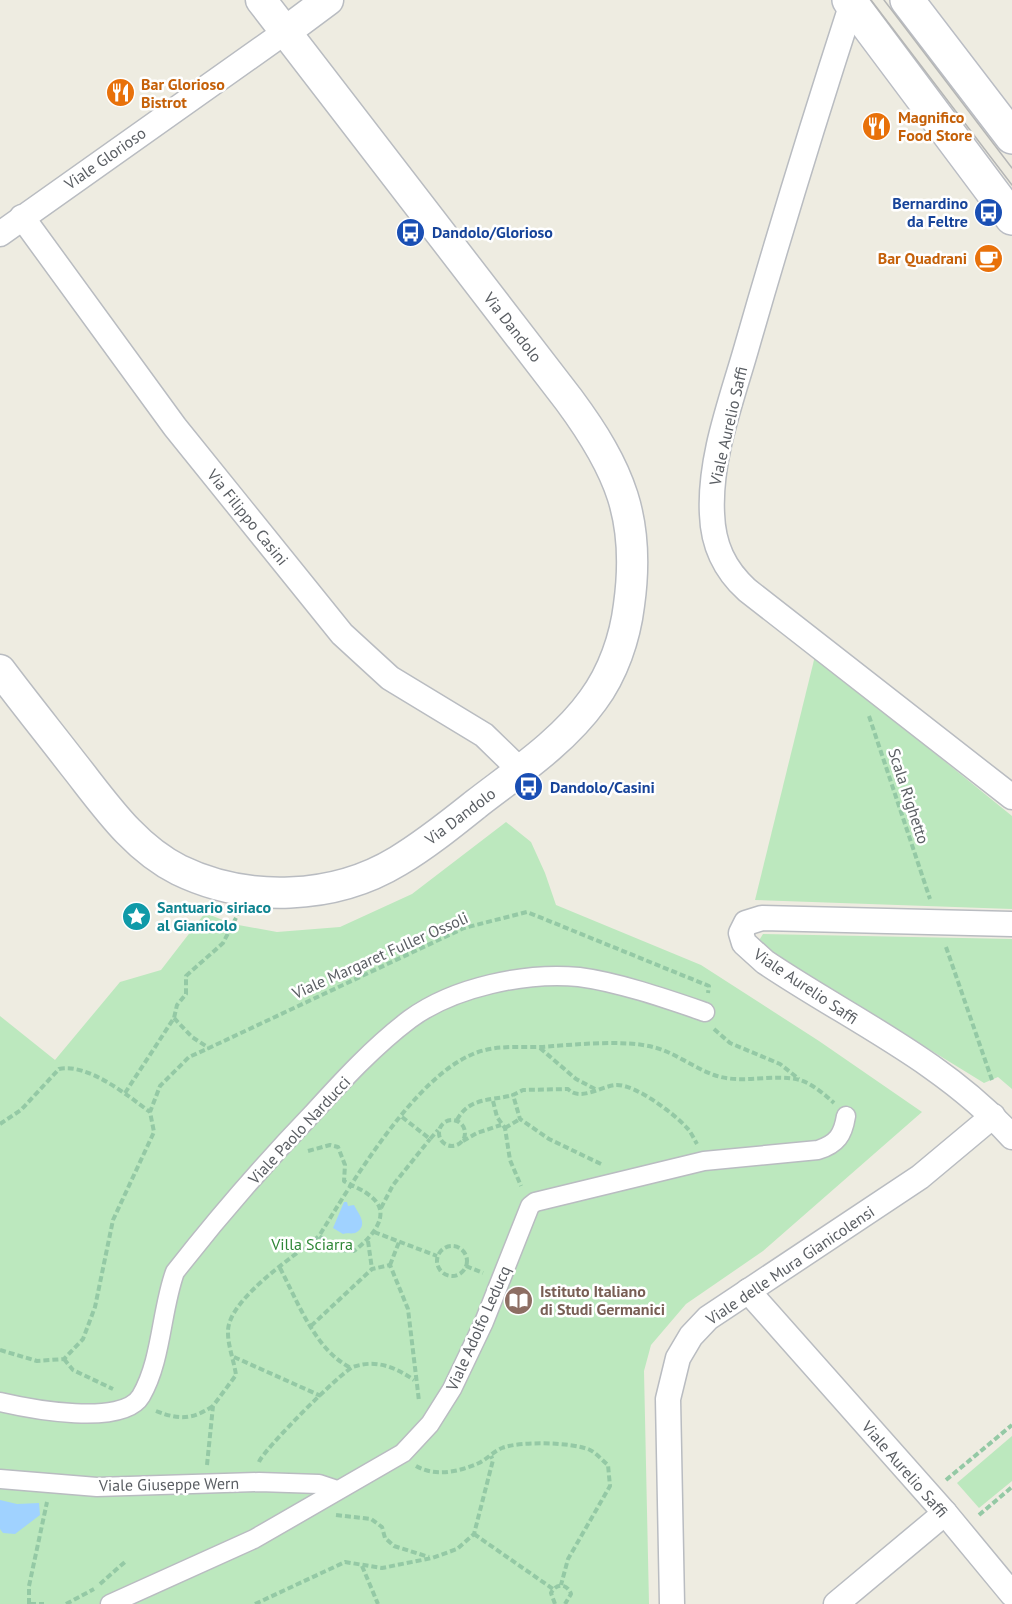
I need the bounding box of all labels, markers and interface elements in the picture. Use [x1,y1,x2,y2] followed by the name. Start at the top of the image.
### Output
[141,74,225,112] place label: Bar Glorioso Bistrot
[104,77,136,109] restaurant icon: Bar Glorioso Bistrot
[898,107,972,145] place label: Magnifico Food Store
[861,110,893,142] restaurant icon: Magnifico Food Store
[60,123,150,194] street label: Viale Glorioso
[892,193,968,231] place label: Bernardino da Feltre
[973,196,1005,228] bus stop icon: Bernardino da Feltre
[395,216,427,248] bus stop icon: Dandolo/Glorioso
[432,222,553,242] place label: Dandolo/Glorioso
[972,242,1004,274] cafe icon: Bar Quadrani
[878,248,967,268] place label: Bar Quadrani
[479,287,546,366] street label: Via Dandolo
[704,365,751,488] street label: Viale Aurelio Saffi
[202,464,293,569] street label: Via Filippo Casini
[884,746,934,846] street label: Scala Righetto
[513,771,545,803] bus stop icon: Dandolo/Casini
[550,777,655,797] place label: Dandolo/Casini
[420,783,499,850] street label: Via Dandolo
[157,897,271,935] place label: Santuario siriaco al Gianicolo
[120,900,152,932] place icon: Santuario siriaco al Gianicolo
[288,907,471,1003] street label: Viale Margaret Fuller Ossoli
[749,943,862,1028] street label: Viale Aurelio Saffi
[243,1072,354,1189] street label: Viale Paolo Narducci
[701,1201,878,1329] street label: Viale delle Mura Gianicolensi
[270,1234,353,1254] park label: Villa Sciarra
[441,1262,515,1395] street label: Viale Adolfo Leducq
[540,1281,665,1319] place label: Istituto Italiano di Studi Germanici
[503,1284,535,1316] library icon: Istituto Italiano di Studi Germanici
[857,1416,952,1521] street label: Viale Aurelio Saffi
[98,1473,239,1495] street label: Viale Giuseppe Wern

